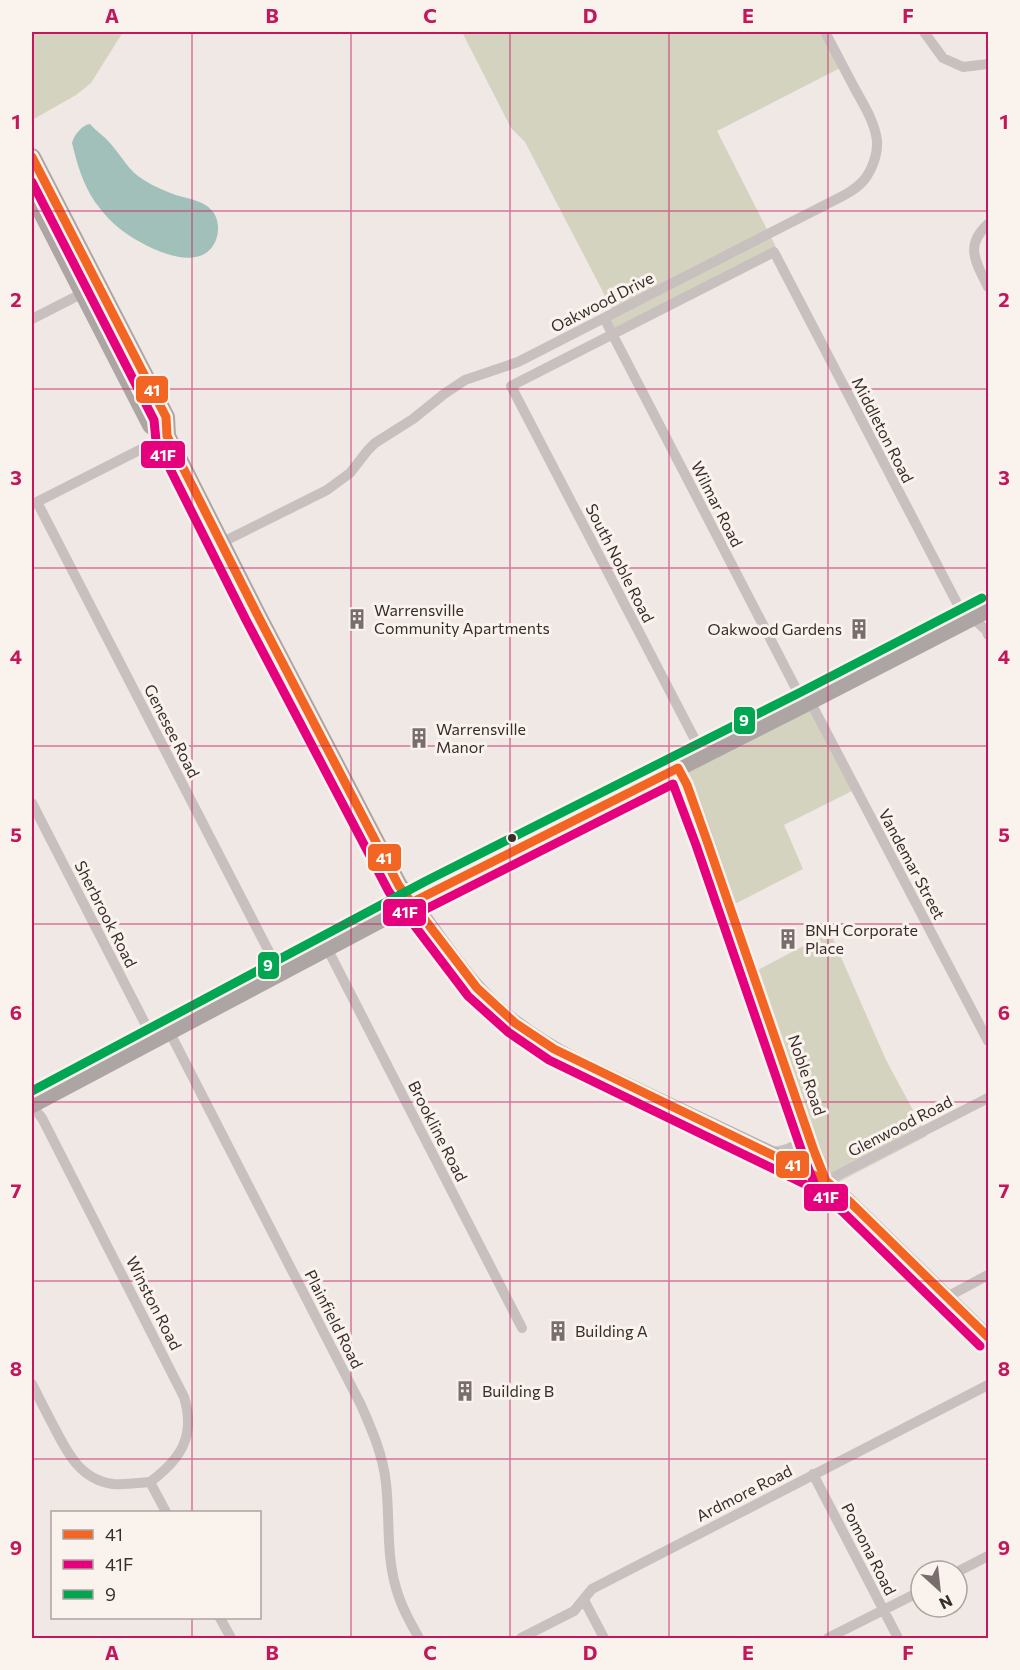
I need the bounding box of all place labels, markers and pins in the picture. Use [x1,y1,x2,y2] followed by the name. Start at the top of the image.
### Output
[374,600,550,637] place label: Warrensville Community Apartments
[345,607,369,631] building icon: Warrensville Community Apartments
[847,617,871,641] building icon: Oakwood Gardens
[708,619,842,638] place label: Oakwood Gardens
[436,719,526,756] place label: Warrensville Manor
[407,726,431,750] building icon: Warrensville Manor
[506,832,518,844] unlabelled marker
[805,920,918,957] place label: BNH Corporate Place
[776,927,800,951] building icon: BNH Corporate Place
[546,1319,570,1343] building icon: Building A
[575,1321,648,1340] place label: Building A
[453,1379,477,1403] building icon: Building B
[482,1381,554,1400] place label: Building B

